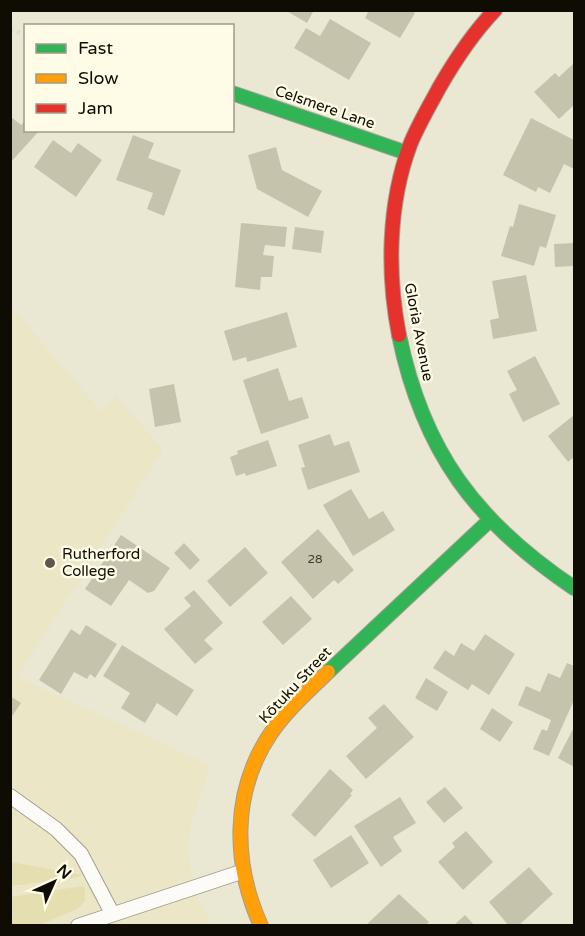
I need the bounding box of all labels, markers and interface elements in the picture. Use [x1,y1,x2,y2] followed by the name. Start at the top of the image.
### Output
[24,24,234,132] legend
[78,37,113,59] text: Fast
[78,67,119,89] text: Slow
[273,81,377,133] street label: Celsmere Lane
[78,97,113,119] text: Jam
[401,281,437,383] street label: Gloria Avenue
[62,545,140,580] place label: Rutherford College
[307,552,323,566] house number: 28
[43,556,57,570] marker: Rutherford College
[255,643,335,727] street label: Kōtuku Street
[24,852,84,912] north arrow
[52,860,76,884] text: N

